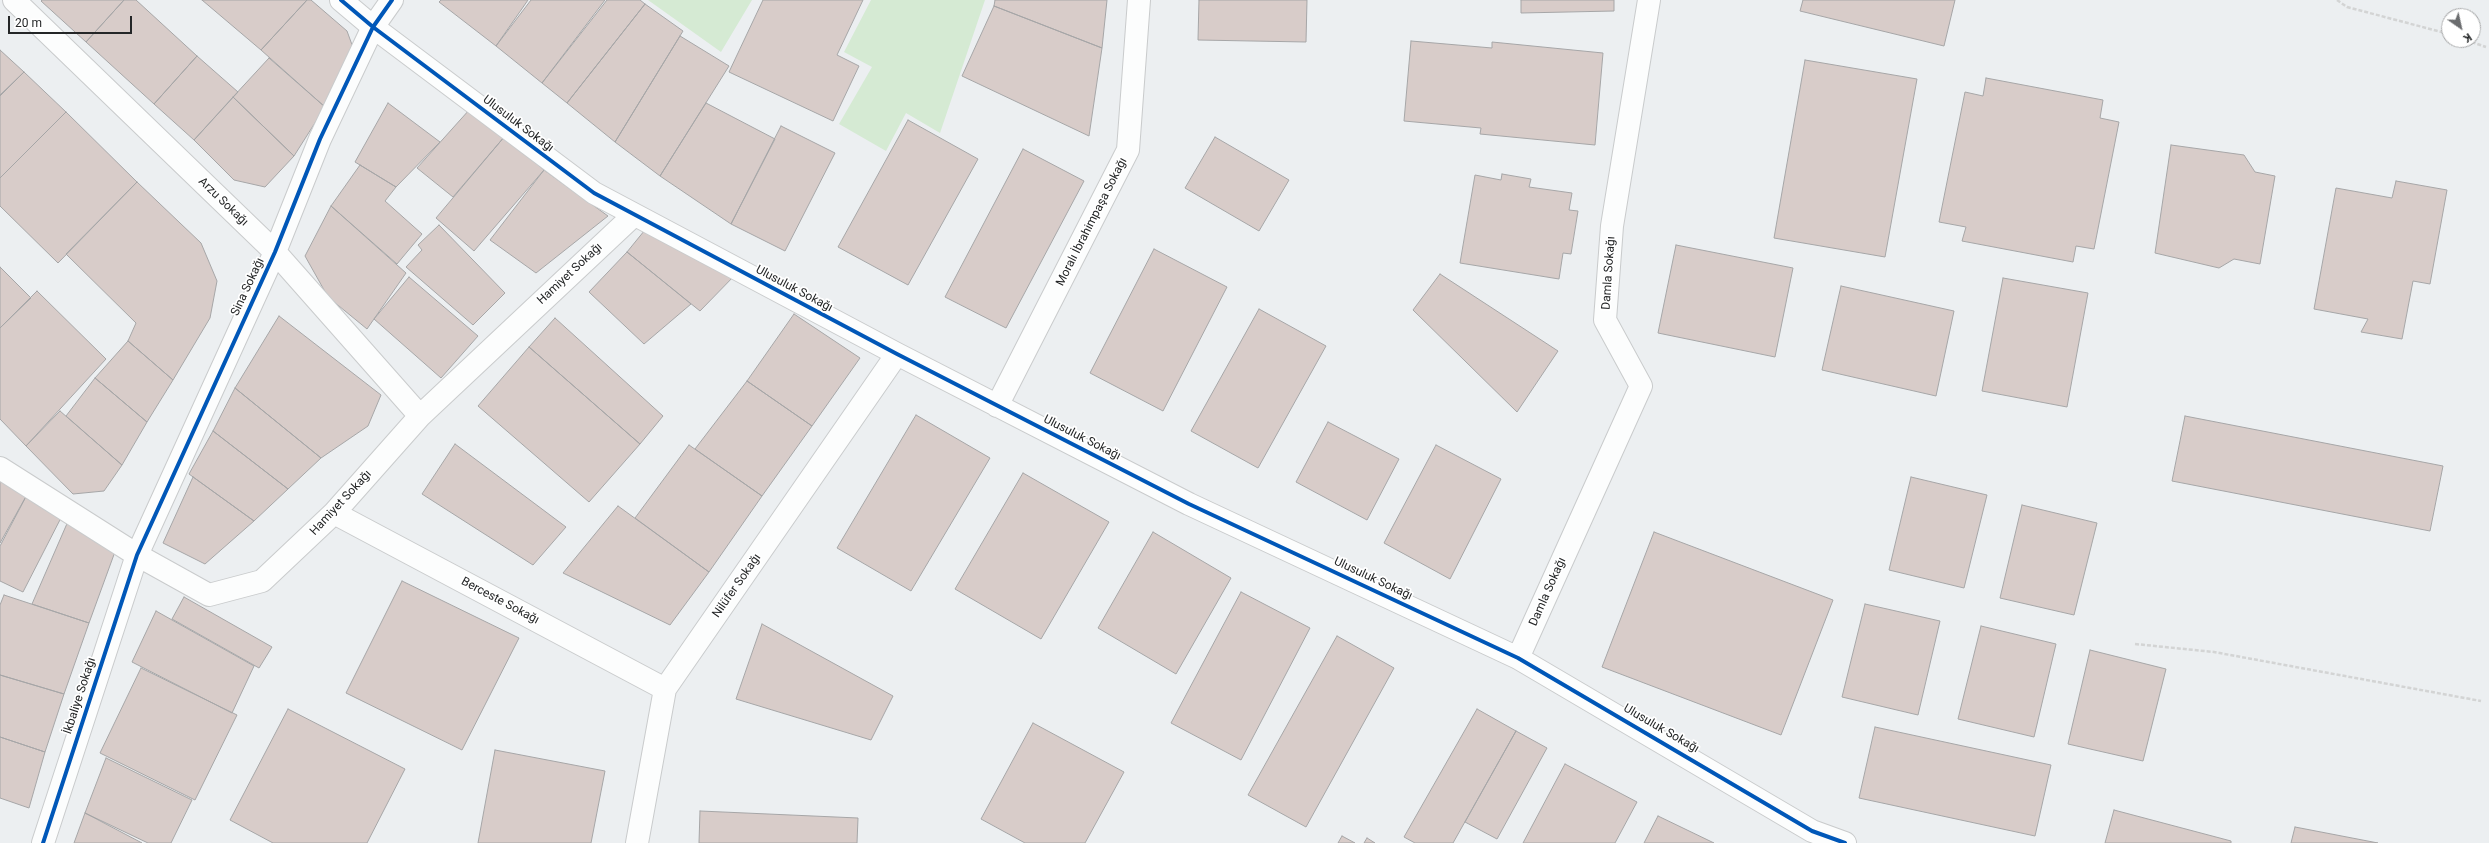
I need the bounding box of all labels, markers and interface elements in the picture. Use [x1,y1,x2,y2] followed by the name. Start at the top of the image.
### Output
[10,8,134,34] scale bar
[2441,8,2481,48] north arrow
[15,16,42,30] text: 20 m
[2461,30,2474,45] text: K
[480,93,556,155] street label: Ulusuluk Sokağı
[1053,155,1131,289] street label: Moralı İbrahimpaşa Sokağı
[195,175,251,229] street label: Arzu Sokağı
[1599,236,1619,310] street label: Damla Sokağı
[534,240,606,308] street label: Hamiyet Sokağı
[228,256,268,318] street label: Sina Sokağı
[753,263,835,315] street label: Ulusuluk Sokağı
[1041,412,1123,464] street label: Ulusuluk Sokağı
[307,467,375,539] street label: Hamiyet Sokağı
[710,551,764,621] street label: Nilüfer Sokağı
[1331,555,1415,603] street label: Ulusuluk Sokağı
[1526,555,1570,629] street label: Damla Sokağı
[459,574,541,628] street label: Berceste Sokağı
[61,656,99,736] street label: İkbaliye Sokağı
[1621,702,1701,756] street label: Ulusuluk Sokağı

